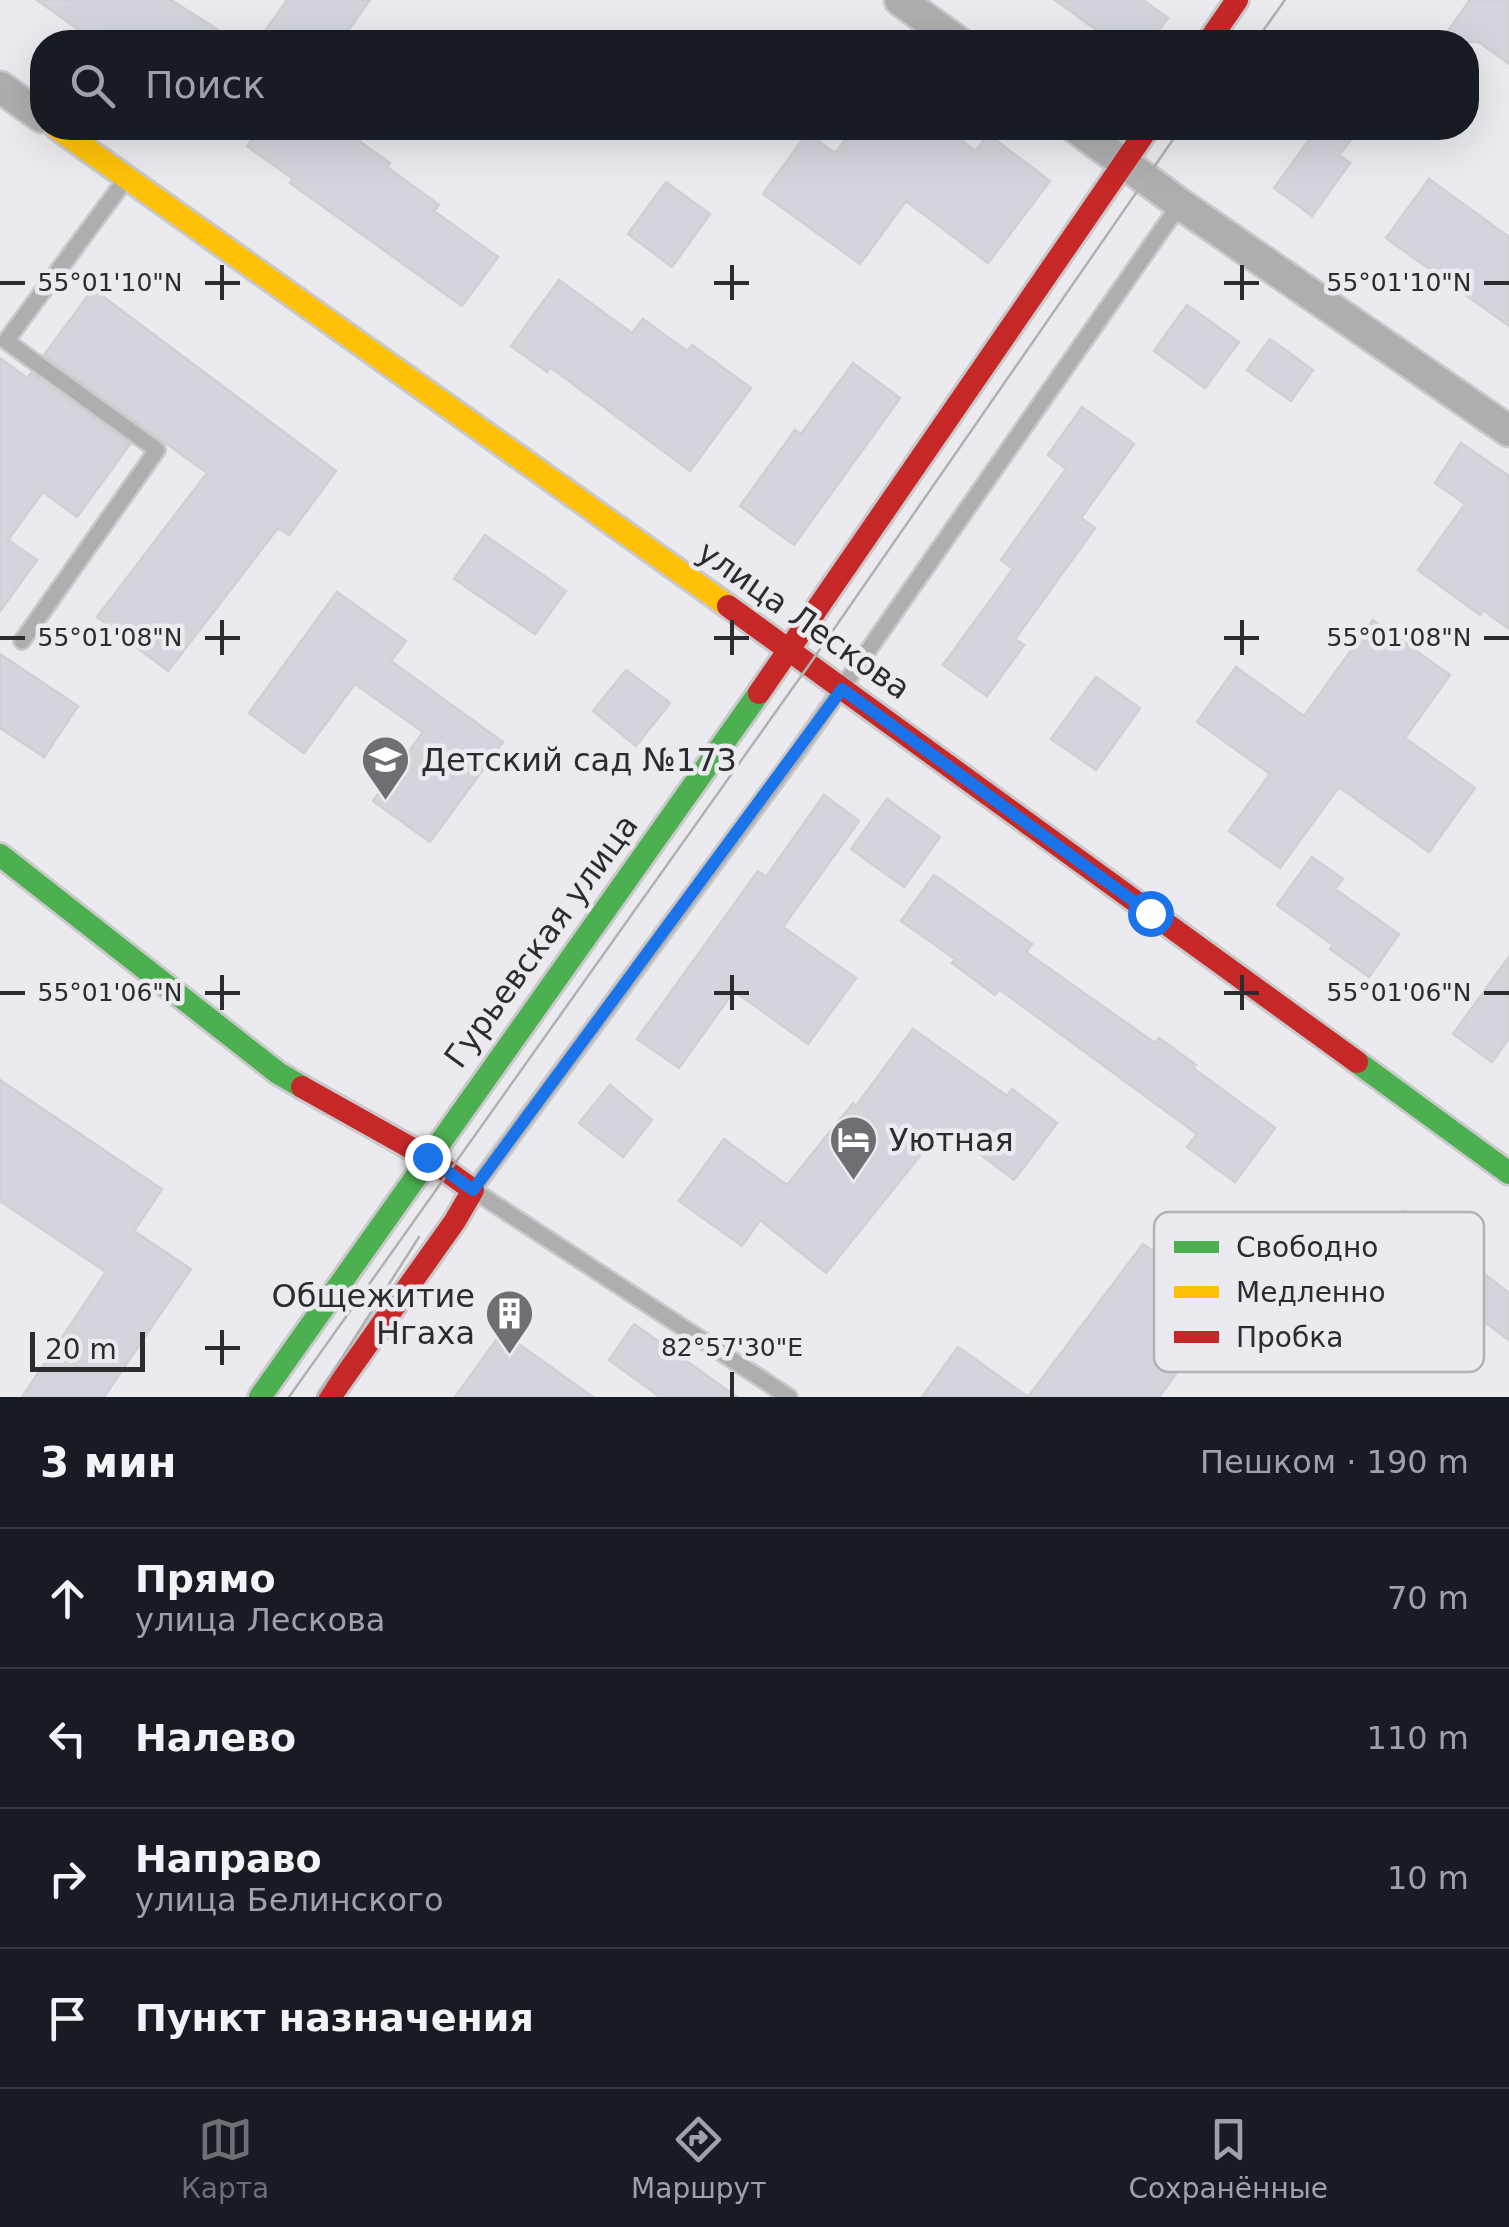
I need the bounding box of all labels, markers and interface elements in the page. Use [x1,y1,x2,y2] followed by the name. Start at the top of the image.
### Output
[30,30,1479,140] search box
[65,58,120,113] icon: search
[145,63,265,107] text: Поиск
[37,268,183,297] text: 55°01'10"N
[1326,268,1472,297] text: 55°01'10"N
[691,533,917,707] street label: улица Лескова
[37,623,183,652] text: 55°01'08"N
[1326,623,1472,652] text: 55°01'08"N
[360,734,412,802] school or university icon: Детский сад №173
[421,741,737,779] place label: Детский сад №173
[436,807,646,1075] street label: Гурьевская улица
[1128,891,1174,937] route start
[37,978,183,1007] text: 55°01'06"N
[1326,978,1472,1007] text: 55°01'06"N
[828,1114,880,1182] hotel icon: Уютная
[889,1121,1014,1159] place label: Уютная
[405,1135,451,1181] route end
[1154,1212,1484,1372] legend
[1236,1231,1378,1264] text: Свободно
[1236,1276,1386,1309] text: Медленно
[272,1277,475,1352] place label: Общежитие Нгаха
[484,1288,536,1356] building icon: Общежитие Нгаха
[1236,1321,1343,1354] text: Пробка
[30,1327,145,1372] scale bar
[45,1333,117,1366] text: 20 m
[661,1333,803,1362] text: 82°57'30"E
[40,1438,177,1487] text: 3 мин
[1200,1443,1469,1481] text: Пешком · 190 m
[135,1557,276,1601] text: Прямо
[40,1571,95,1626] icon: ahead
[1387,1579,1469,1617] text: 70 m
[135,1601,385,1639] text: улица Лескова
[40,1711,95,1766] icon: left
[135,1716,296,1760] text: Налево
[1367,1719,1469,1757] text: 110 m
[135,1837,322,1881] text: Направо
[40,1851,95,1906] icon: right
[1387,1859,1469,1897] text: 10 m
[135,1881,443,1919] text: улица Белинского
[40,1991,95,2046] icon: arrive
[135,1996,534,2040] text: Пункт назначения
[181,2112,269,2205] tab: Карта
[631,2112,766,2205] tab: Маршрут
[1128,2112,1328,2205] tab: Сохранённые

